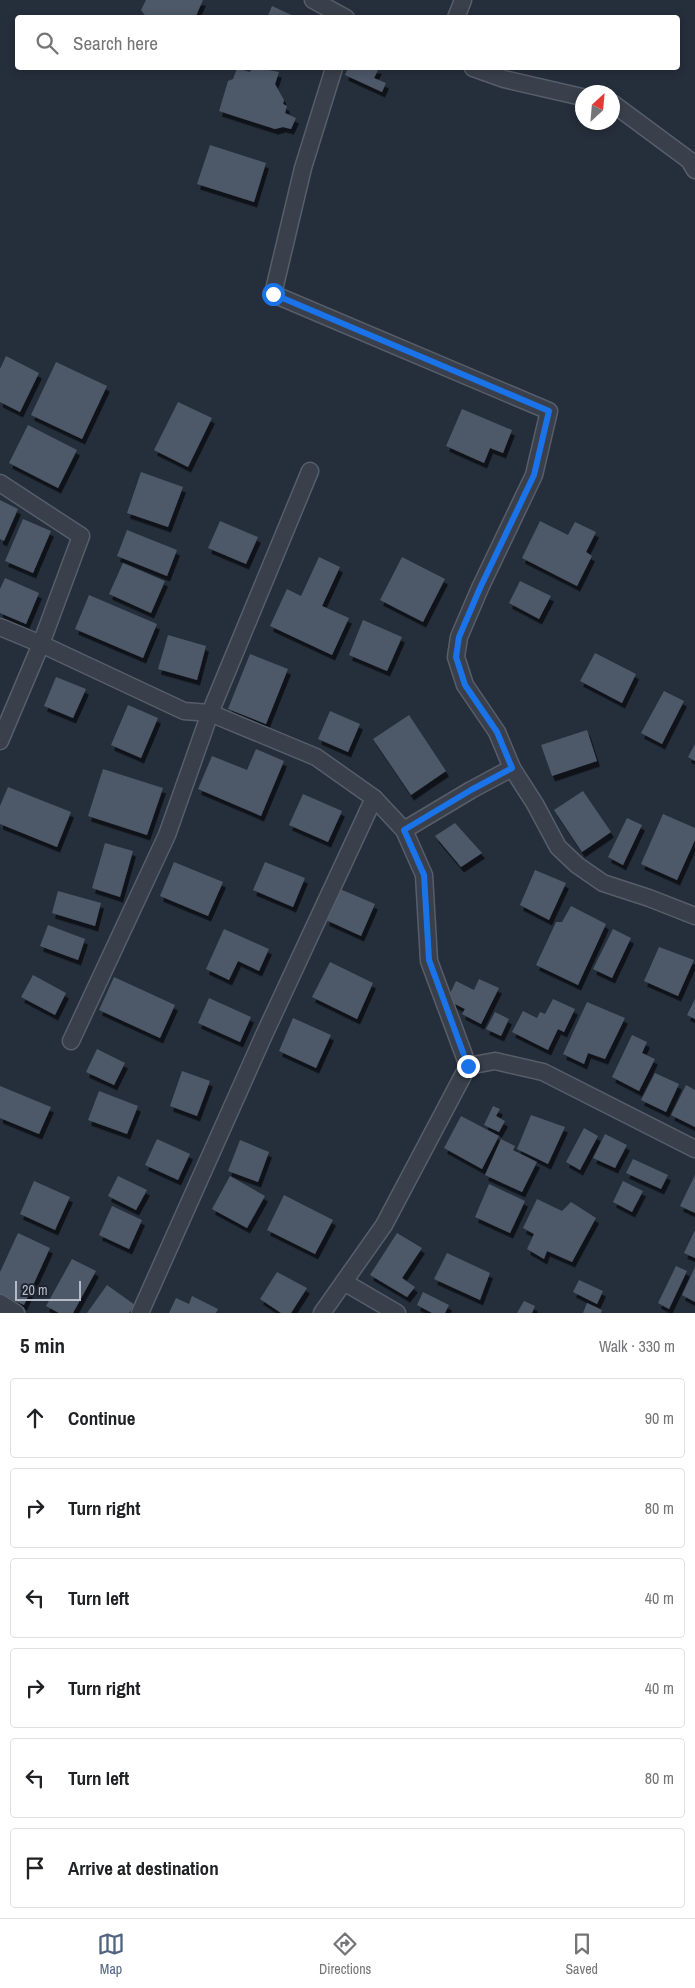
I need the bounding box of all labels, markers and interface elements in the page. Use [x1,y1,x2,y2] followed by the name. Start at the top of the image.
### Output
[15,15,680,70] search box
[33,29,61,57] icon: search
[73,30,158,56] text: Search here
[575,85,620,130] north arrow
[262,283,285,306] route start
[457,1055,480,1078] route end
[15,1278,81,1301] scale bar
[22,1281,48,1299] text: 20 m
[20,1331,65,1360] text: 5 min
[599,1335,675,1357] text: Walk · 330 m
[21,1404,49,1432] icon: ahead
[68,1405,136,1431] text: Continue
[645,1407,674,1429] text: 90 m
[21,1494,49,1522] icon: right
[68,1495,140,1521] text: Turn right
[645,1497,674,1519] text: 80 m
[21,1584,49,1612] icon: left
[68,1585,129,1611] text: Turn left
[645,1587,674,1609] text: 40 m
[21,1674,49,1702] icon: right
[68,1675,140,1701] text: Turn right
[645,1677,674,1699] text: 40 m
[21,1764,49,1792] icon: left
[68,1765,129,1791] text: Turn left
[645,1767,674,1789] text: 80 m
[21,1854,49,1882] icon: arrive
[68,1855,219,1881] text: Arrive at destination
[97,1930,125,1978] tab: Map
[319,1930,371,1978] tab: Directions
[565,1930,598,1978] tab: Saved

